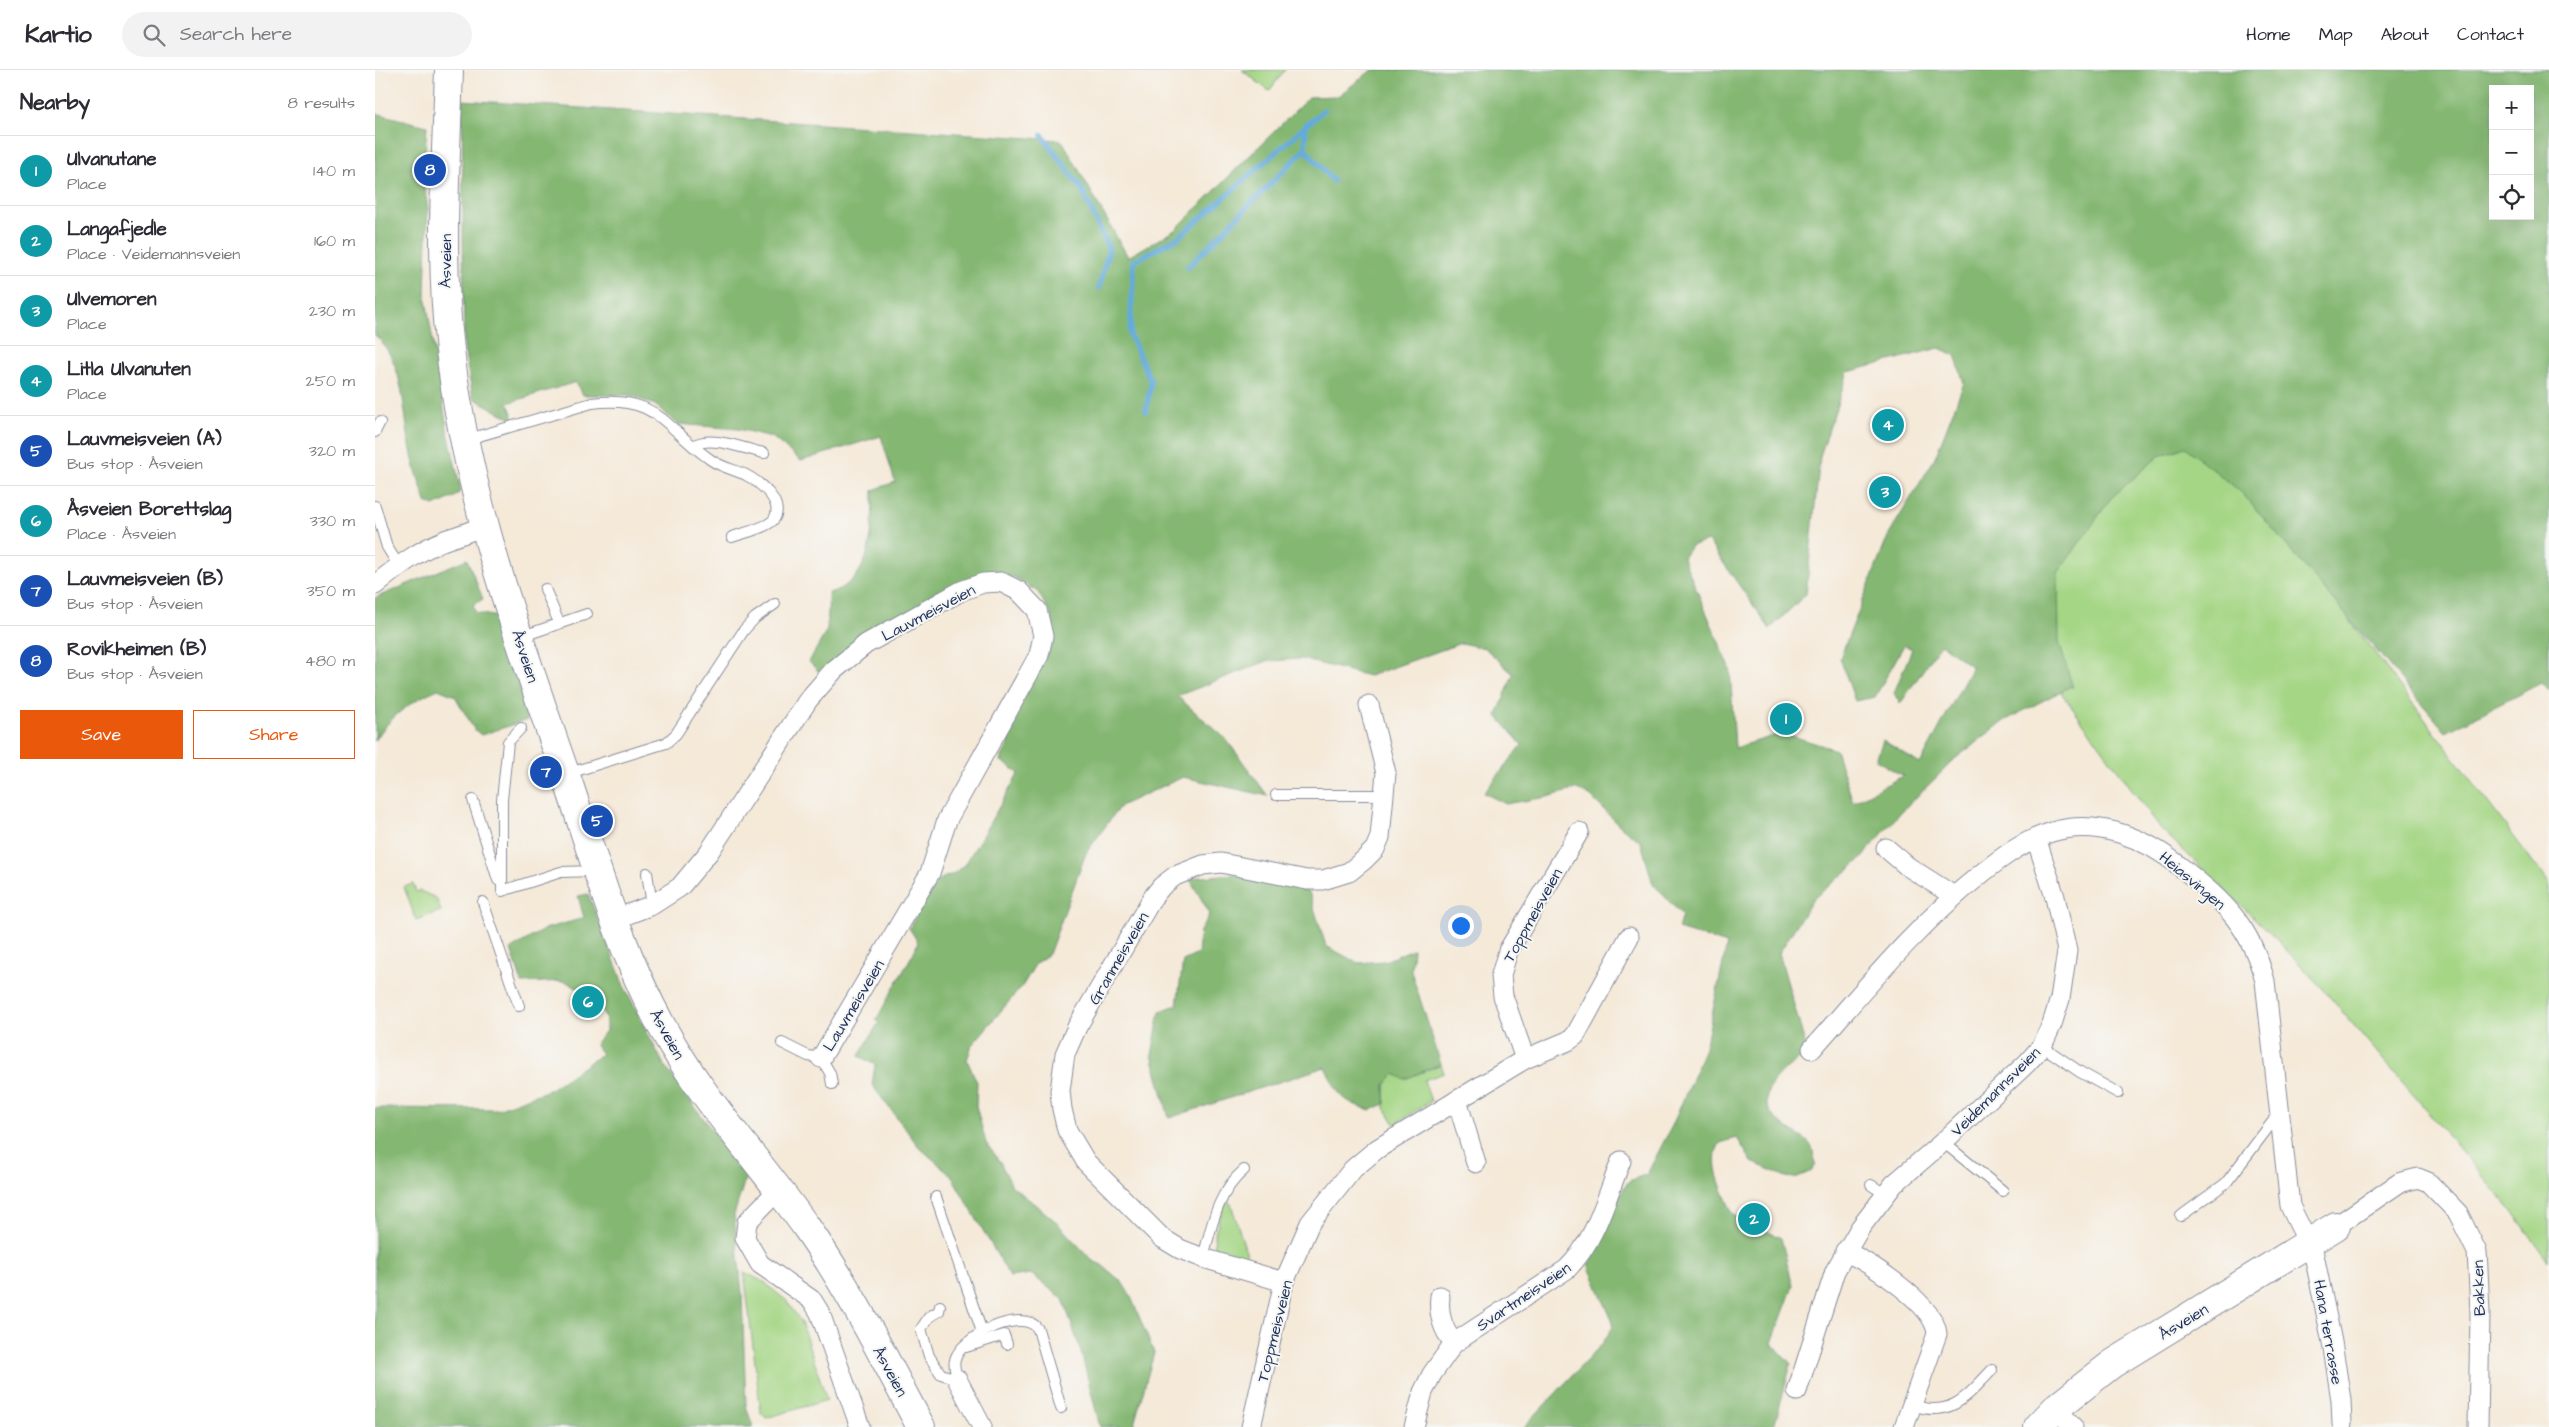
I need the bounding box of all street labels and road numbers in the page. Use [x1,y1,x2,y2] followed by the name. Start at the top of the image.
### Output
[435,234,457,288] street label: Åsveien
[878,579,979,647] street label: Lauvmeisveien
[506,627,544,686] street label: Åsveien
[2154,846,2230,916] street label: Heiasvingen
[1498,865,1568,966] street label: Toppmeisveien
[1083,908,1154,1009] street label: Granmeisveien
[818,956,890,1055] street label: Lauvmeisveien
[644,1005,690,1064] street label: Åsveien
[1946,1042,2045,1141] street label: Veidemannsveien
[1472,1257,1575,1337] street label: Svartmeisveien
[2467,1260,2491,1316] street label: Bakken
[1252,1278,1298,1385] street label: Toppmeisveien
[2308,1278,2348,1387] street label: Hana terrasse
[2155,1298,2212,1345] street label: Åsveien
[867,1342,913,1401] street label: Åsveien

